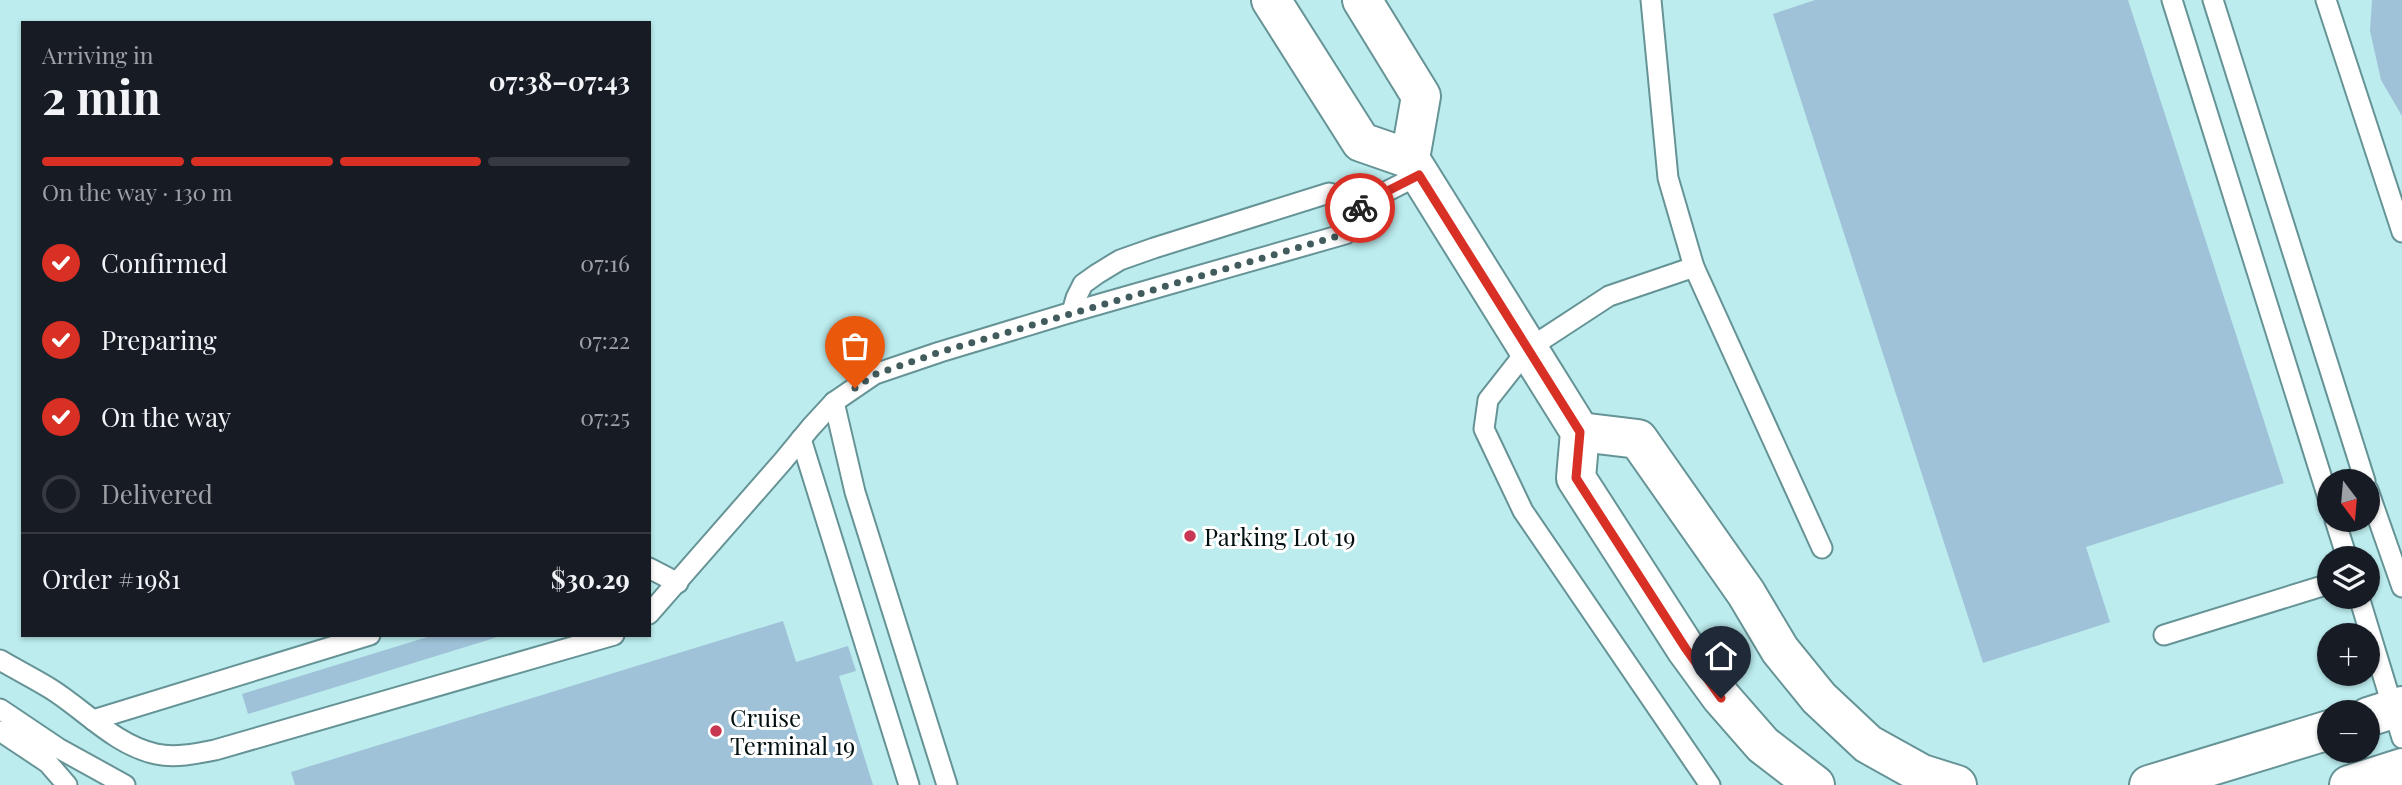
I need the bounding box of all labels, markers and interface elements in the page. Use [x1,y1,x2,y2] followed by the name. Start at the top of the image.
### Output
[42,39,154,70] text: Arriving in
[489,63,630,98] text: 07:38–07:43
[42,65,161,127] text: 2 min
[1325,173,1395,243] courier
[42,176,233,207] text: On the way · 130 m
[1341,189,1379,227] icon: bike
[42,244,80,282] icon: check
[101,245,228,280] text: Confirmed
[580,247,630,278] text: 07:16
[825,316,885,388] pin
[42,321,80,359] icon: check
[101,322,217,357] text: Preparing
[579,324,630,355] text: 07:22
[836,327,874,365] icon: bag
[42,398,80,436] icon: check
[101,399,231,434] text: On the way
[580,401,630,432] text: 07:25
[2317,469,2380,532] north arrow
[2317,469,2380,763] map controls
[101,476,213,511] text: Delivered
[1204,520,1355,552] place label: Parking Lot 19
[1182,528,1198,544] marker: Parking Lot 19
[2317,546,2380,609] button: layers
[42,561,181,596] text: Order #1981
[551,561,630,596] text: $30.29
[2317,623,2380,686] button: +
[1691,626,1751,698] pin
[1702,637,1740,675] icon: home
[2317,700,2380,763] button: −
[730,701,855,761] place label: Cruise Terminal 19
[708,723,724,739] marker: Cruise Terminal 19

